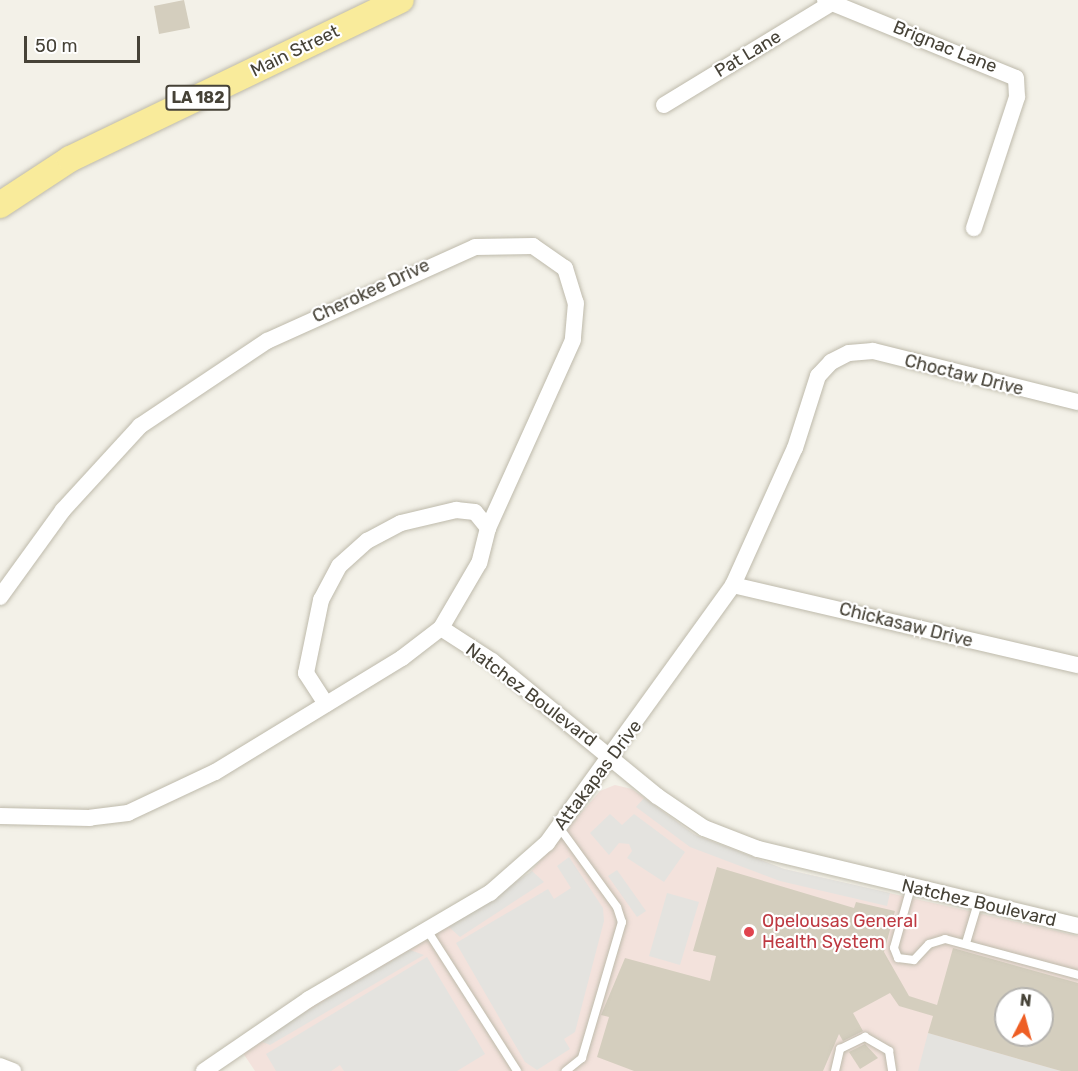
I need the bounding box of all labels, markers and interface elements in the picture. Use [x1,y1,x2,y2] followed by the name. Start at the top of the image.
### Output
[890,16,1000,78] street label: Brignac Lane
[247,20,343,82] street label: Main Street
[27,24,142,62] scale bar
[711,26,785,82] street label: Pat Lane
[35,35,78,57] text: 50 m
[165,85,231,111] road number: LA 182
[309,254,433,328] street label: Cherokee Drive
[902,350,1026,400] street label: Choctaw Drive
[837,598,975,652] street label: Chickasaw Drive
[461,639,601,751] street label: Natchez Boulevard
[550,716,646,834] street label: Attakapas Drive
[900,875,1058,931] street label: Natchez Boulevard
[762,911,918,954] place label: Opelousas General Health System
[740,923,758,941] marker: Opelousas General Health System
[994,987,1054,1047] north arrow
[1019,991,1032,1011] text: N

